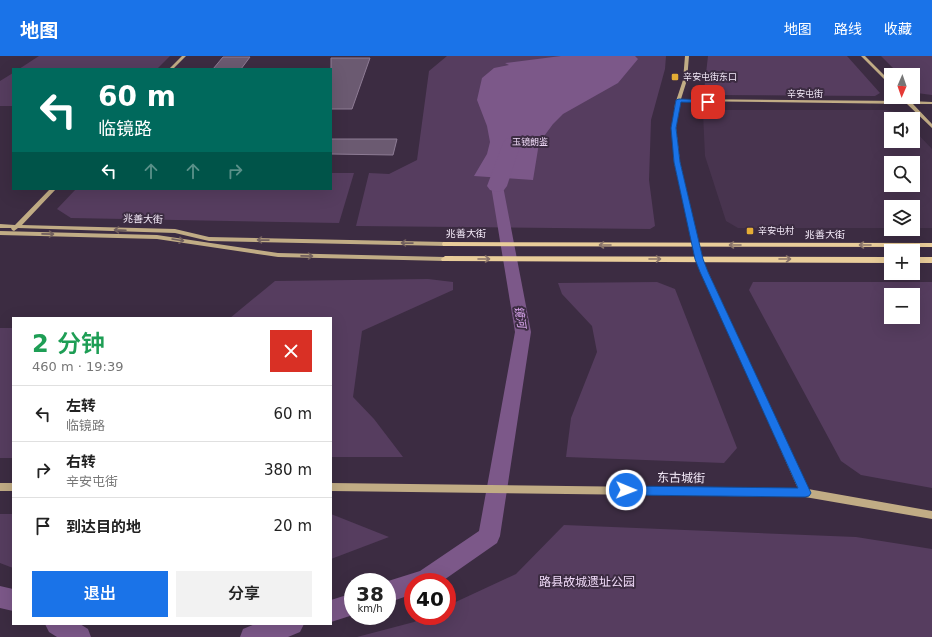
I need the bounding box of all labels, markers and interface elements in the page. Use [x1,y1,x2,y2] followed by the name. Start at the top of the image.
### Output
[20,19,58,41] text: 地图
[784,21,812,37] text: 地图
[834,21,862,37] text: 路线
[884,21,912,37] text: 收藏
[884,68,920,104] north arrow
[884,68,920,324] map controls
[670,72,680,82] marker: 辛安屯街东口
[683,72,737,82] place label: 辛安屯街东口
[98,80,176,113] text: 60 m
[32,84,84,136] icon: left
[691,85,725,119] pin
[787,89,823,99] street label: 辛安屯街
[697,91,719,113] icon: arrive
[884,112,920,148] button: sound
[98,118,152,139] text: 临镜路
[512,137,548,147] park label: 玉镜朗鉴
[884,156,920,192] button: search
[98,160,120,182] icon: left
[140,160,162,182] icon: ahead
[182,160,204,182] icon: ahead
[224,160,246,182] icon: right
[884,200,920,236] button: layers
[123,213,163,225] street label: 兆善大街
[758,225,794,236] place label: 辛安屯村
[114,226,127,233] one-way arrow
[745,226,755,236] marker: 辛安屯村
[446,228,486,239] street label: 兆善大街
[805,229,845,240] street label: 兆善大街
[41,231,54,238] one-way arrow
[171,236,184,244] one-way arrow
[257,236,270,244] one-way arrow
[401,239,414,247] one-way arrow
[599,241,612,249] one-way arrow
[729,241,742,249] one-way arrow
[859,241,872,249] one-way arrow
[884,244,920,280] button: +
[300,252,313,260] one-way arrow
[477,255,490,263] one-way arrow
[648,255,661,263] one-way arrow
[778,255,791,263] one-way arrow
[884,288,920,324] button: −
[512,305,528,331] water label: 镜河
[32,330,105,358] text: 2 分钟
[270,330,312,372] button: close
[32,359,123,374] text: 460 m · 19:39
[66,397,96,415] text: 左转
[32,403,54,425] icon: left
[274,405,312,423] text: 60 m
[66,418,105,433] text: 临镜路
[66,453,96,471] text: 右转
[32,459,54,481] icon: right
[264,461,312,479] text: 380 m
[605,469,647,511] position arrow
[657,471,705,485] street label: 东古城街
[66,474,118,489] text: 辛安屯街
[32,515,54,537] icon: arrive
[274,517,312,535] text: 20 m
[66,518,141,536] text: 到达目的地
[32,571,168,617] button: 退出
[176,571,312,617] button: 分享
[404,573,456,625] speed limit sign: 40
[539,575,635,589] park label: 路县故城遗址公园
[356,582,384,606] text: 38
[357,603,383,614] text: km/h

